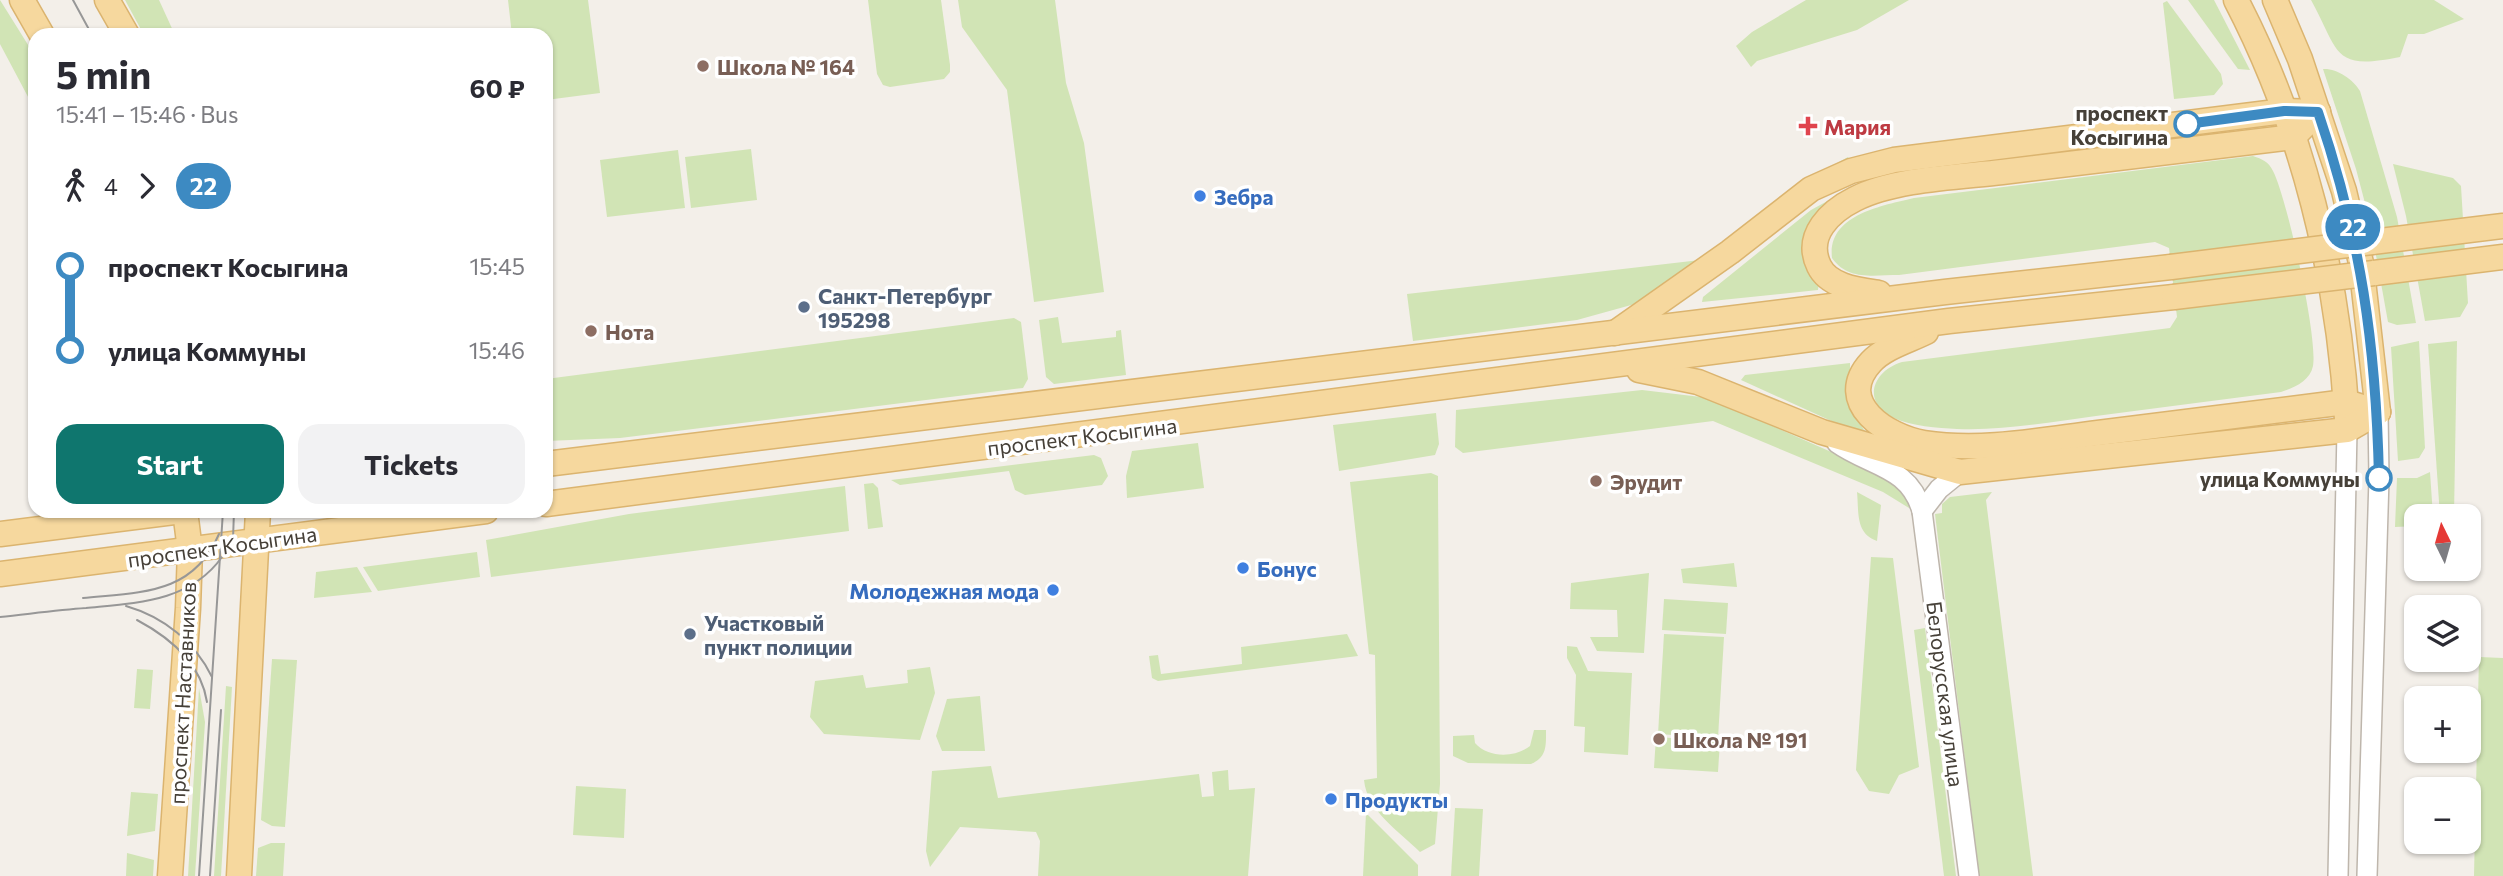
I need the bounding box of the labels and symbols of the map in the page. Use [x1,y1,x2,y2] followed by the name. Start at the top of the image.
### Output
[717,54,855,79] place label: Школа № 164
[695,58,711,74] marker: Школа № 164
[2070,100,2168,149] place label: проспект Косыгина
[2174,111,2200,137] marker: проспект Косыгина
[1824,114,1891,139] place label: Мария
[1798,116,1818,136] marker: Мария
[1214,184,1273,209] place label: Зебра
[1192,188,1208,204] marker: Зебра
[2322,204,2384,250] line badge: 22
[818,283,992,332] place label: Санкт-Петербург 195298
[796,299,812,315] marker: Санкт-Петербург 195298
[605,319,654,344] place label: Нота
[583,323,599,339] marker: Нота
[986,412,1178,460] street label: проспект Косыгина
[2366,465,2392,491] marker: улица Коммуны
[2200,466,2360,491] place label: улица Коммуны
[1610,469,1682,494] place label: Эрудит
[1588,473,1604,489] marker: Эрудит
[2404,504,2482,581] north arrow
[126,520,318,572] street label: проспект Косыгина
[1257,556,1317,581] place label: Бонус
[1235,560,1251,576] marker: Бонус
[849,578,1039,603] place label: Молодежная мода
[164,581,200,805] street label: проспект Наставников
[1045,582,1061,598] marker: Молодежная мода
[1922,600,1970,788] street label: Белорусская улица
[704,610,853,659] place label: Участковый пункт полиции
[682,626,698,642] marker: Участковый пункт полиции
[1673,727,1807,752] place label: Школа № 191
[1651,731,1667,747] marker: Школа № 191
[1345,787,1448,812] place label: Продукты
[1323,791,1339,807] marker: Продукты

